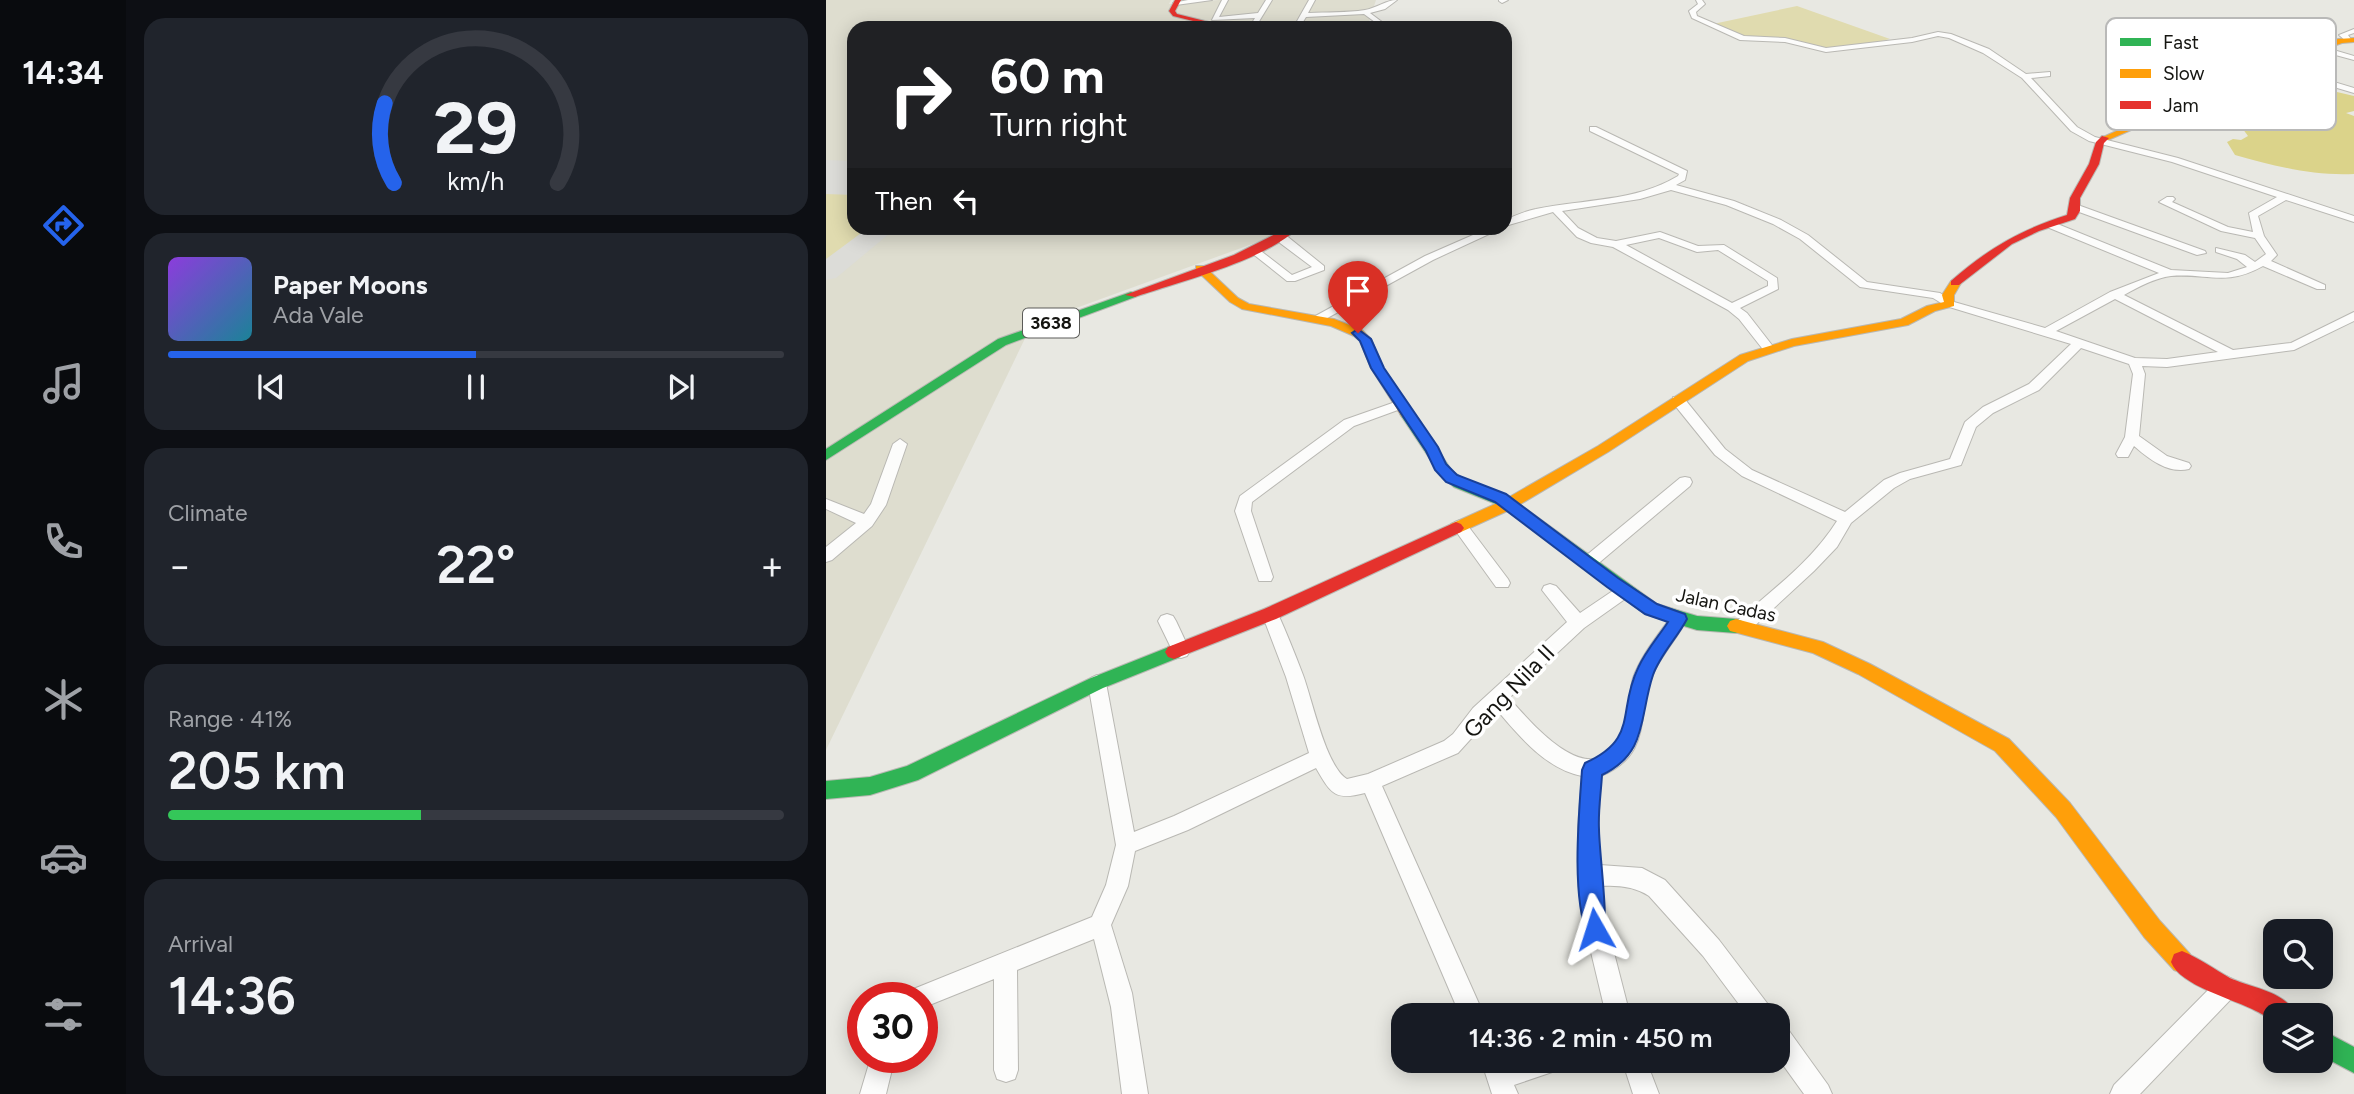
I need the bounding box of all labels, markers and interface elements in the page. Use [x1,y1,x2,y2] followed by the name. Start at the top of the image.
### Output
[2106,18,2336,130] legend
[2163,31,2199,54] text: Fast
[990,46,1105,105] text: 60 m
[875,49,966,140] icon: right
[22,54,104,92] text: 14:34
[2163,62,2205,85] text: Slow
[434,84,518,171] text: 29
[2163,94,2199,117] text: Jam
[990,106,1128,144] text: Turn right
[447,165,505,195] text: km/h
[947,182,985,220] icon: left
[875,185,933,217] text: Then
[39,201,88,250] icon: directions
[1328,261,1388,333] pin
[273,269,428,301] text: Paper Moons
[1339,272,1377,310] icon: arrive
[273,301,364,329] text: Ada Vale
[1023,309,1079,338] road number: 3638
[39,359,88,408] icon: music
[252,368,290,406] icon: previous
[457,368,495,406] icon: pause
[662,368,700,406] icon: next
[168,499,247,527] text: Climate
[39,517,88,566] icon: phone
[437,534,515,596] text: 22°
[168,543,192,589] text: −
[760,543,784,589] text: +
[1674,583,1778,627] street label: Jalan Cadas
[1457,638,1561,744] street label: Gang Nila II
[39,675,88,724] icon: climate
[168,705,292,733] text: Range · 41%
[168,740,346,802] text: 205 km
[39,833,88,882] icon: car
[1558,892,1632,966] position arrow
[2263,919,2333,1073] map controls
[2263,919,2333,989] button: search
[168,930,233,958] text: Arrival
[168,965,296,1027] text: 14:36
[847,982,938,1073] speed limit sign: 30
[39,990,88,1039] icon: filters
[2263,1003,2333,1073] button: layers
[1469,1022,1712,1054] text: 14:36 · 2 min · 450 m

